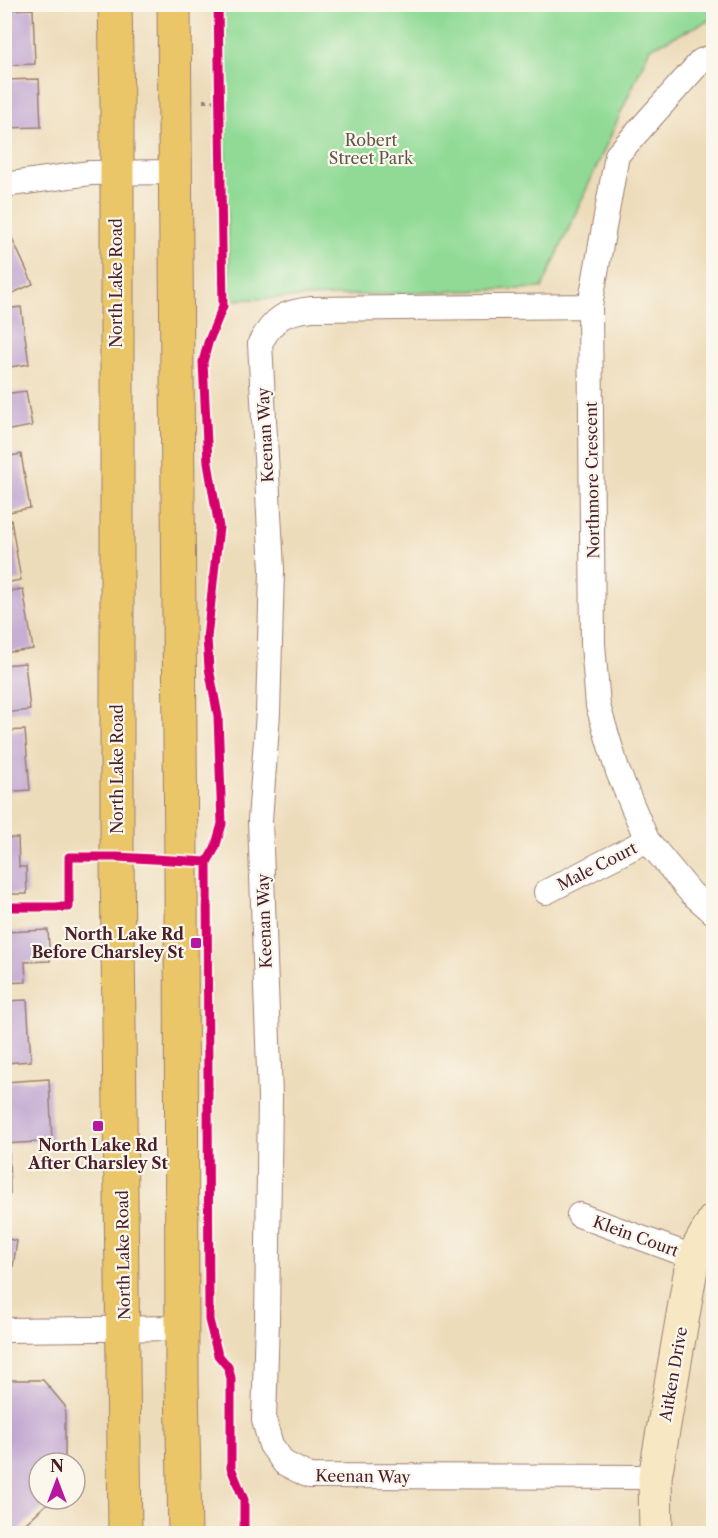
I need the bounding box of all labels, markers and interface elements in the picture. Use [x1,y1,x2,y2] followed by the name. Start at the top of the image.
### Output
[329,130,414,168] park label: Robert Street Park
[106,218,126,348] street label: North Lake Road
[252,386,277,483] street label: Keenan Way
[581,401,603,559] street label: Northmore Crescent
[107,704,127,834] street label: North Lake Road
[554,837,641,895] street label: Male Court
[252,872,276,969] street label: Keenan Way
[31,924,185,962] place label: North Lake Rd Before Charsley St
[189,936,203,950] marker: North Lake Rd Before Charsley St
[91,1119,105,1133] marker: North Lake Rd After Charsley St
[27,1135,168,1173] place label: North Lake Rd After Charsley St
[112,1190,134,1320] street label: North Lake Road
[590,1211,682,1261] street label: Klein Court
[655,1325,691,1424] street label: Aitken Drive
[27,1451,87,1511] north arrow
[50,1456,64,1476] text: N
[315,1465,412,1487] street label: Keenan Way

